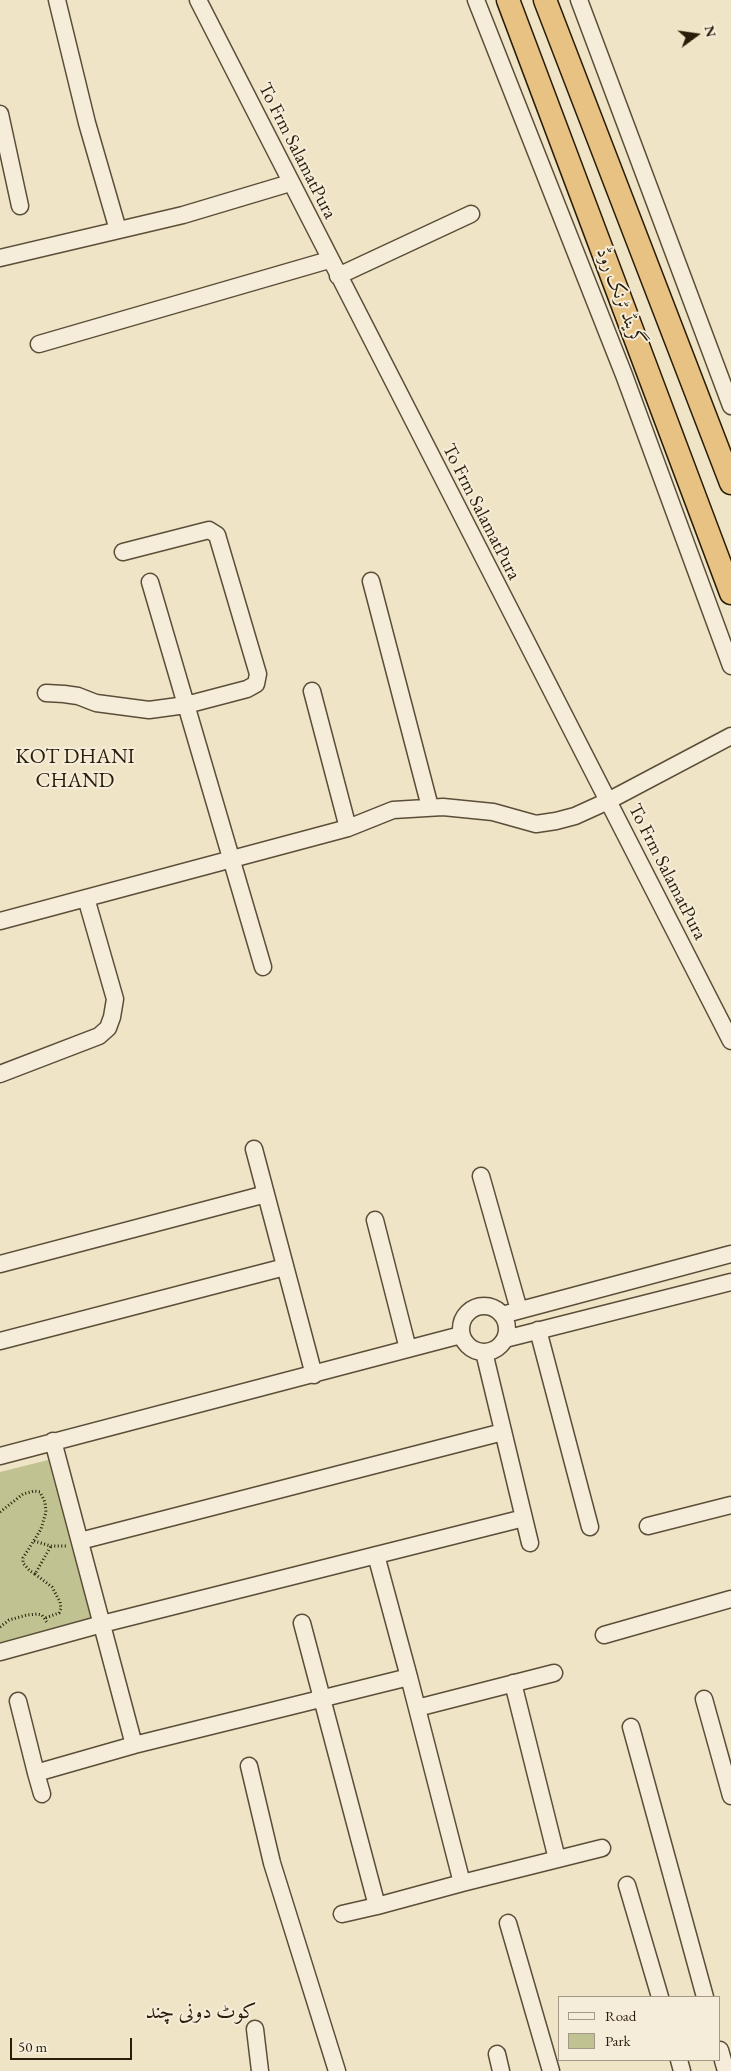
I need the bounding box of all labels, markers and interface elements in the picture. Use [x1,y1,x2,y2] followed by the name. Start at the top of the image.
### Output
[671,10,721,60] north arrow
[700,24,721,39] text: N
[253,79,341,223] street label: To Frm SalamatPura
[591,245,649,349] street label: گرینڈ ٹرنک روڈ
[437,440,525,584] street label: To Frm SalamatPura
[10,744,140,794] district label: KOT DHANI CHAND
[623,800,711,944] street label: To Frm SalamatPura
[558,1996,721,2061] legend
[146,1999,256,2025] district label: کوٹ دونی چند
[605,2006,636,2025] text: Road
[12,2028,135,2060] scale bar
[605,2031,631,2050] text: Park
[18,2037,47,2056] text: 50 m

